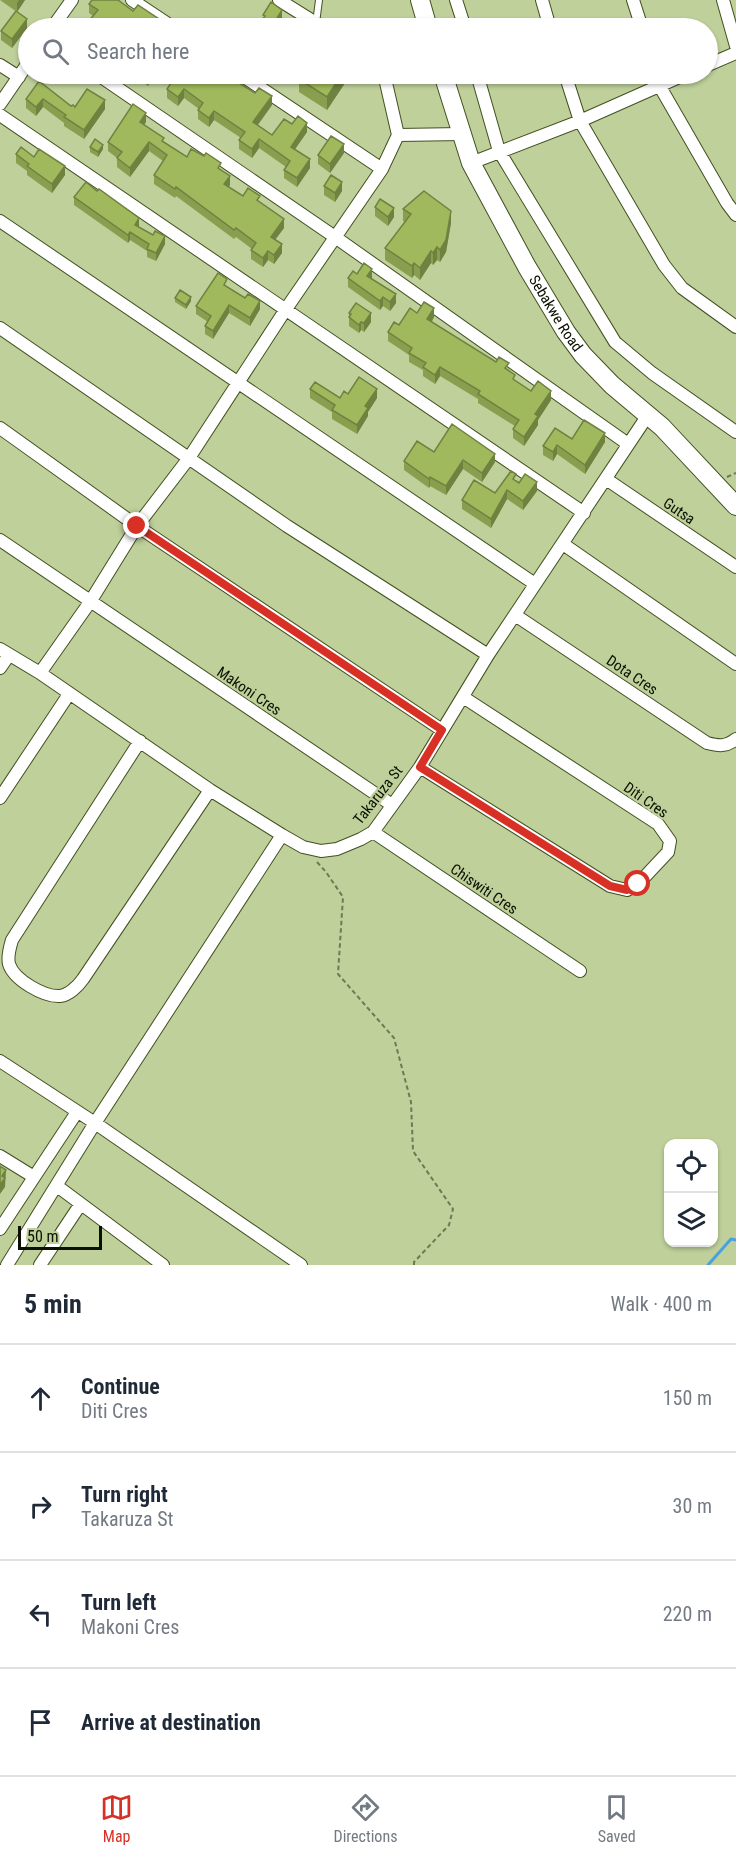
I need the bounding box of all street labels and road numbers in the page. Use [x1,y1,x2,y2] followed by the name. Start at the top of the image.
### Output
[525,272,586,355] street label: Sebakwe Road
[660,494,698,528] street label: Gutsa
[603,651,661,699] street label: Dota Cres
[213,663,285,719] street label: Makoni Cres
[350,762,406,828] street label: Takaruza St
[620,778,672,822] street label: Diti Cres
[447,860,521,918] street label: Chiswiti Cres

